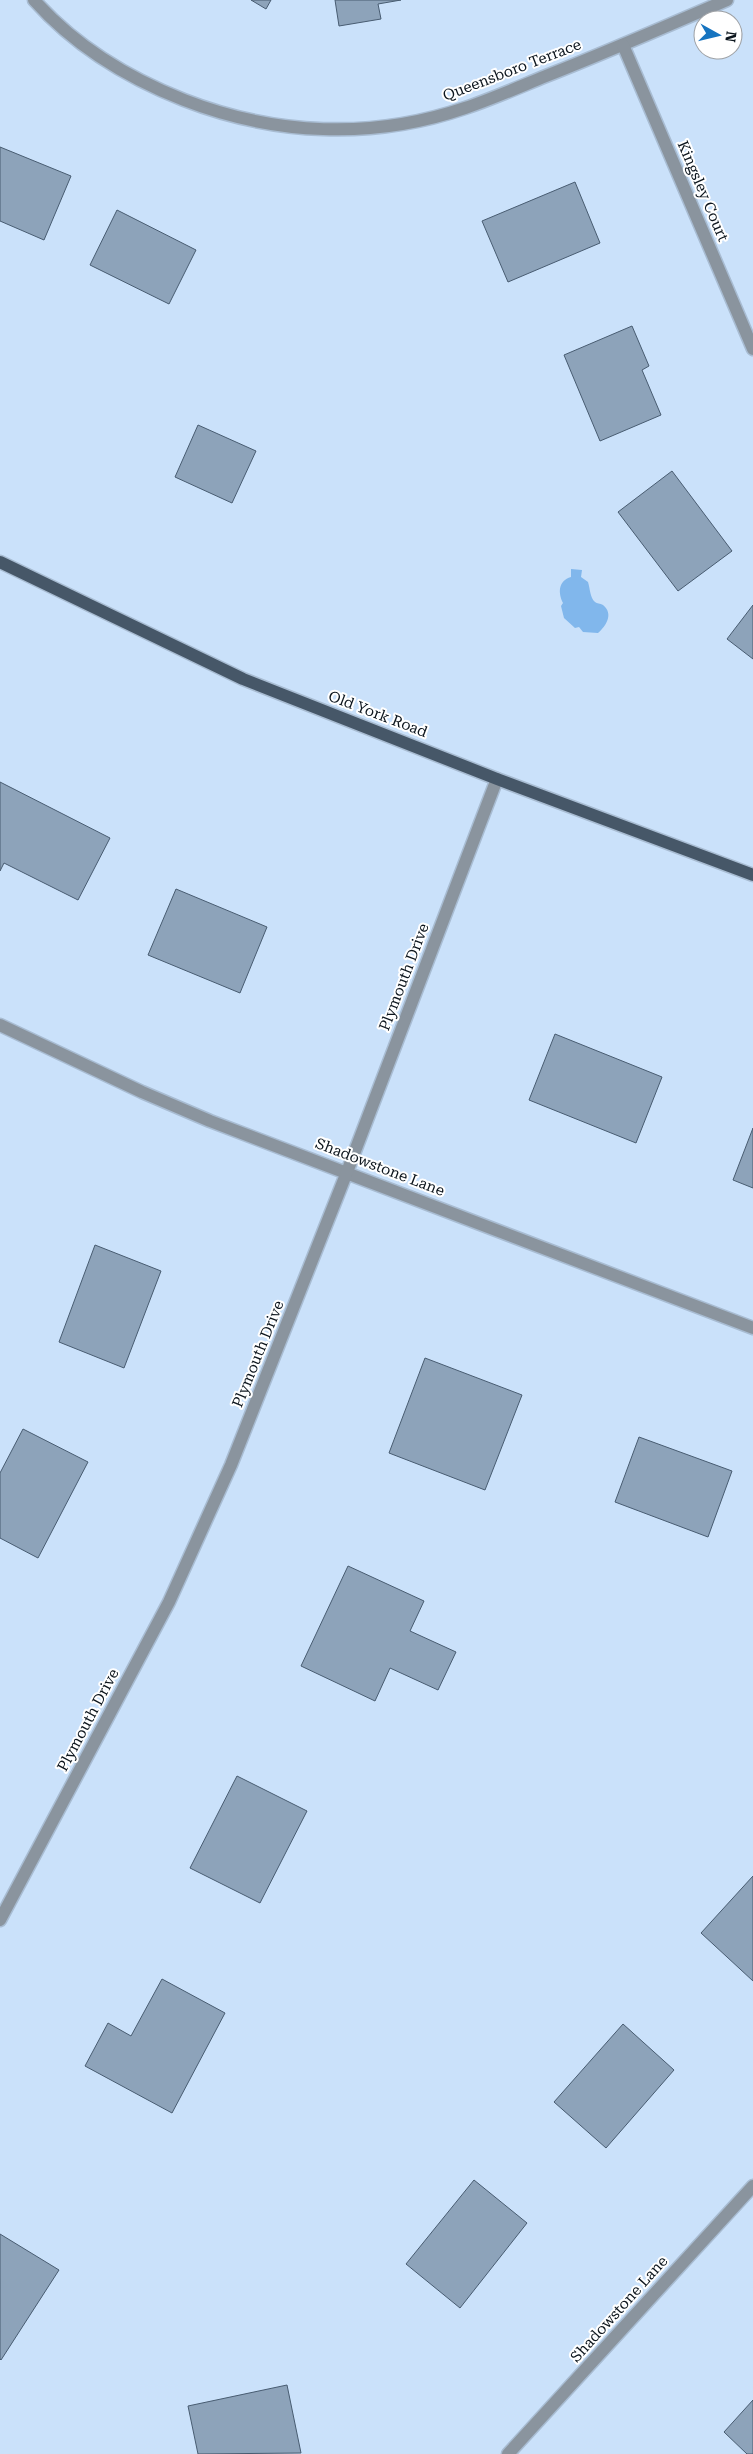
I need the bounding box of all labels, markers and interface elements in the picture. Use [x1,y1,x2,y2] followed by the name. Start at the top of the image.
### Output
[693,10,743,60] north arrow
[722,30,740,43] text: N
[440,35,584,105] street label: Queensboro Terrace
[674,138,732,244] street label: Kingsley Court
[326,687,430,741] street label: Old York Road
[375,921,433,1033] street label: Plymouth Drive
[313,1134,447,1200] street label: Shadowstone Lane
[228,1298,288,1410] street label: Plymouth Drive
[53,1666,123,1774] street label: Plymouth Drive
[567,2252,671,2366] street label: Shadowstone Lane

